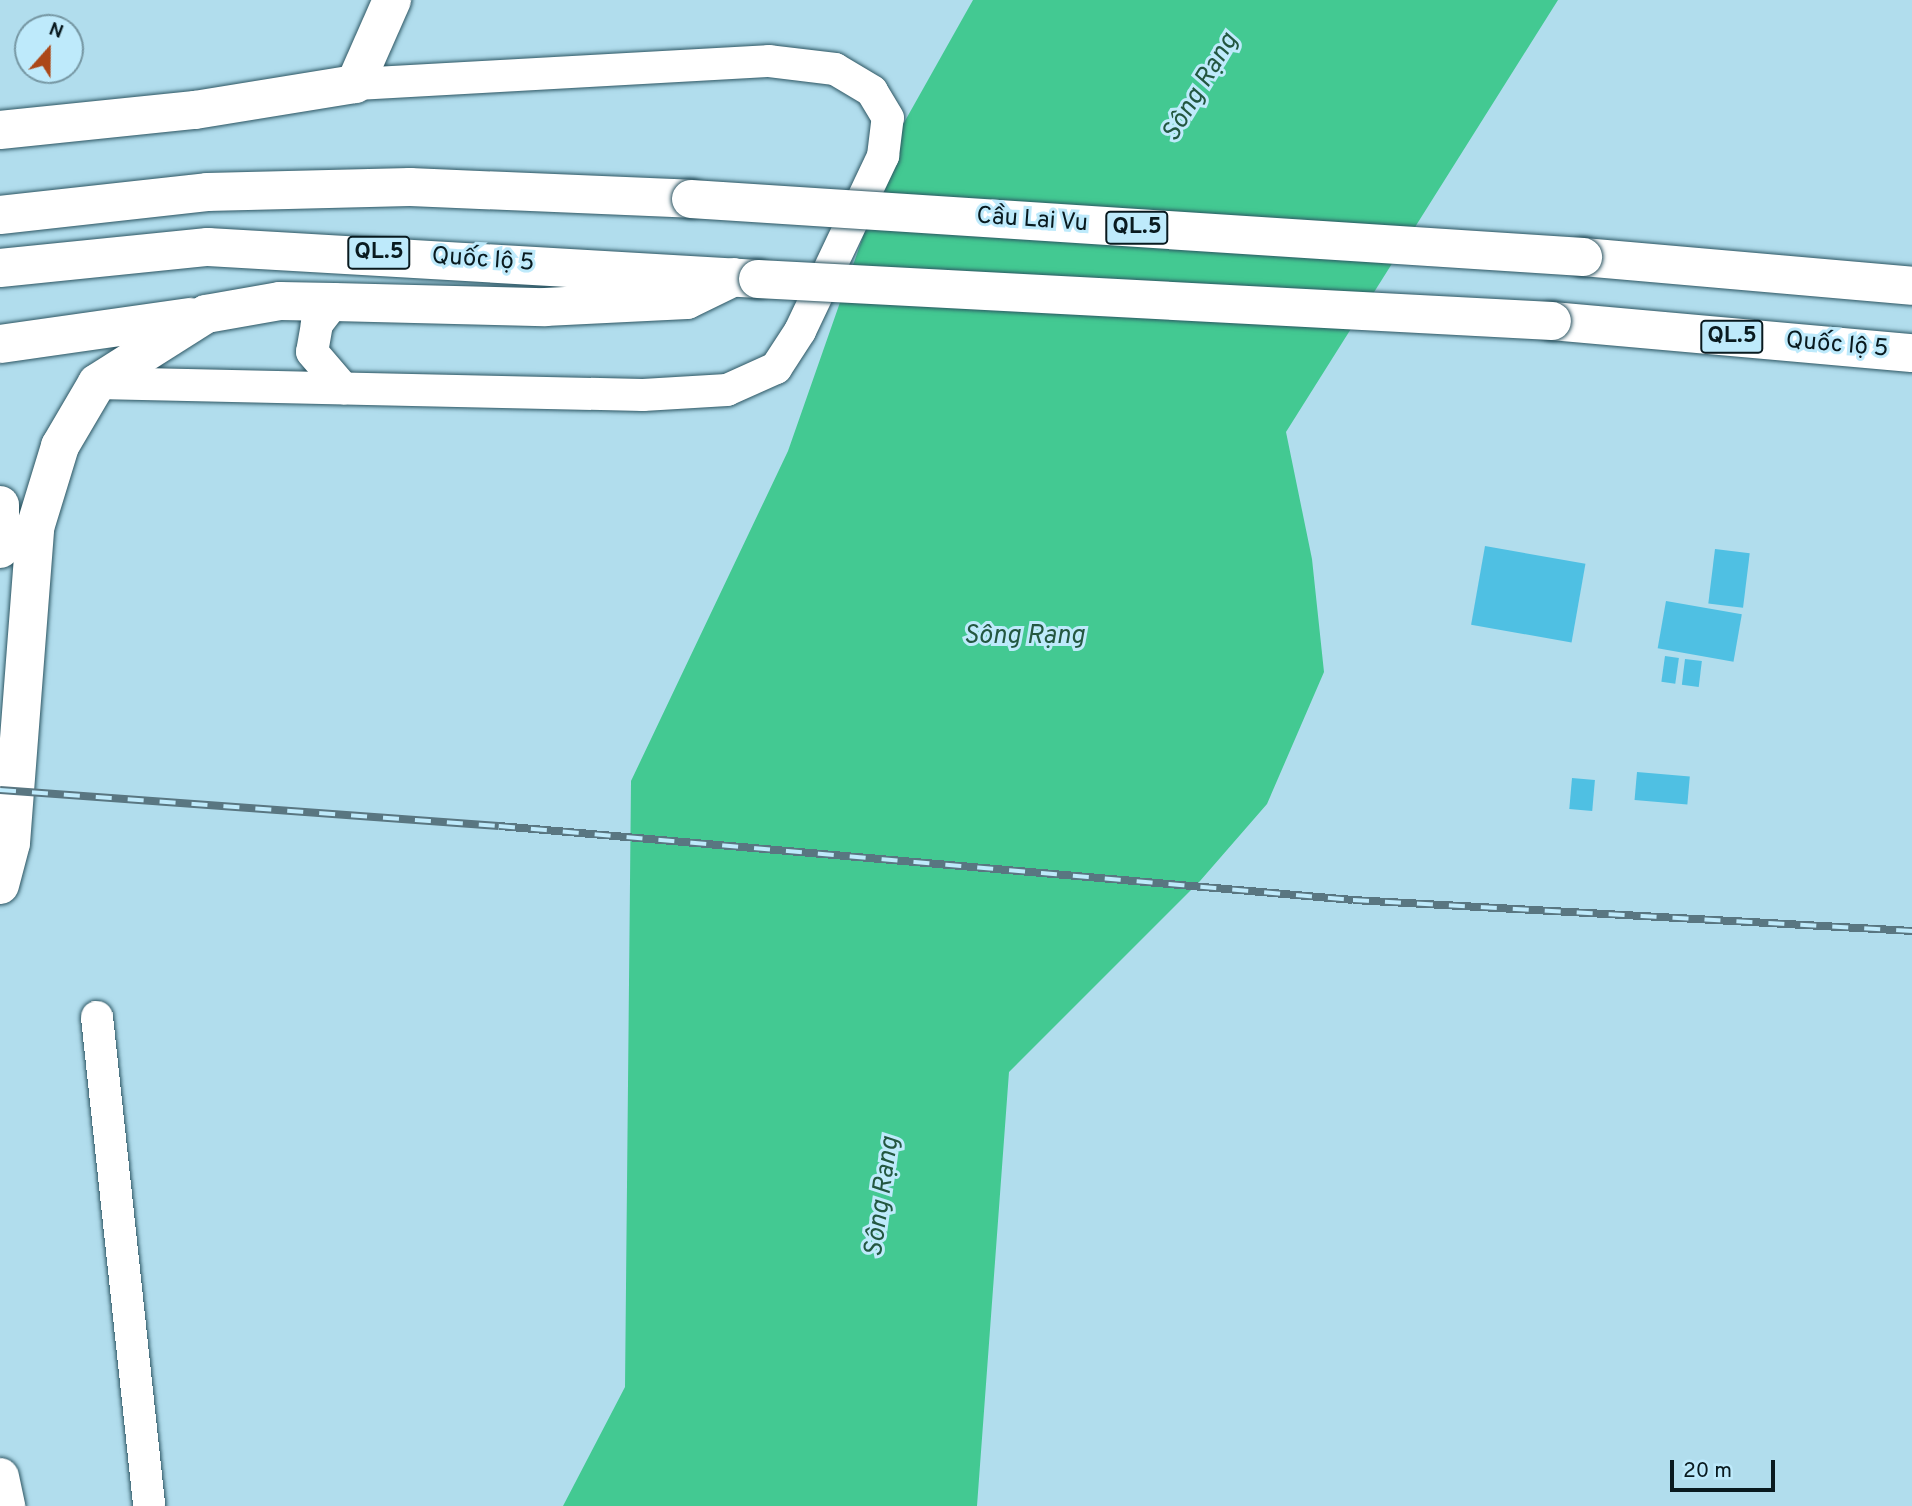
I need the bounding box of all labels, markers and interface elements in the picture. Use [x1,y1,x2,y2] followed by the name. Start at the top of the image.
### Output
[14,14,84,84] north arrow
[45,18,66,45] text: N
[1156,28,1246,148] water label: Sông Rạng
[975,203,1089,239] street label: Cầu Lai Vu
[1104,208,1170,247] road number: QL.5
[346,234,412,272] road number: QL.5
[431,243,535,279] street label: Quốc lộ 5
[1699,318,1765,356] road number: QL.5
[1785,327,1889,365] street label: Quốc lộ 5
[963,621,1085,653] water label: Sông Rạng
[859,1135,907,1259] water label: Sông Rạng
[1674,1446,1779,1490] scale bar
[1683,1458,1732,1485] text: 20 m

